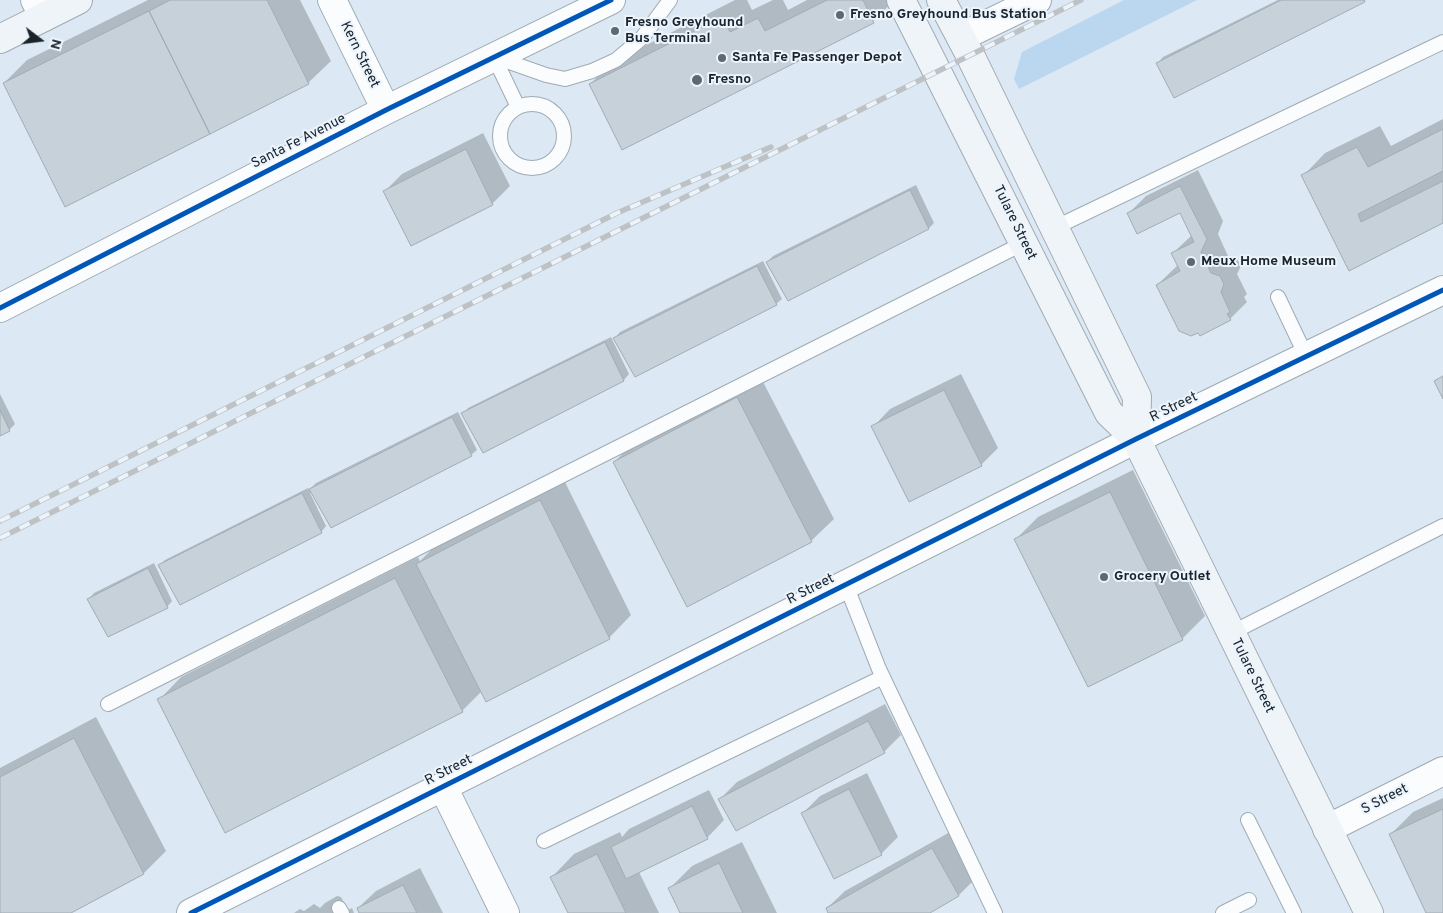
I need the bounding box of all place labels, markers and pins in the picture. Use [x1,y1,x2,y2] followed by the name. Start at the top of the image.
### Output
[850,7,1047,23] place label: Fresno Greyhound Bus Station
[834,9,846,21] marker: Fresno Greyhound Bus Station
[625,15,743,48] place label: Fresno Greyhound Bus Terminal
[609,25,621,37] marker: Fresno Greyhound Bus Terminal
[732,50,902,66] place label: Santa Fe Passenger Depot
[716,52,728,64] marker: Santa Fe Passenger Depot
[708,72,751,88] place label: Fresno
[690,73,704,87] marker: Fresno
[1201,254,1336,270] place label: Meux Home Museum
[1185,256,1197,268] marker: Meux Home Museum
[1114,569,1211,585] place label: Grocery Outlet
[1098,571,1110,583] marker: Grocery Outlet

